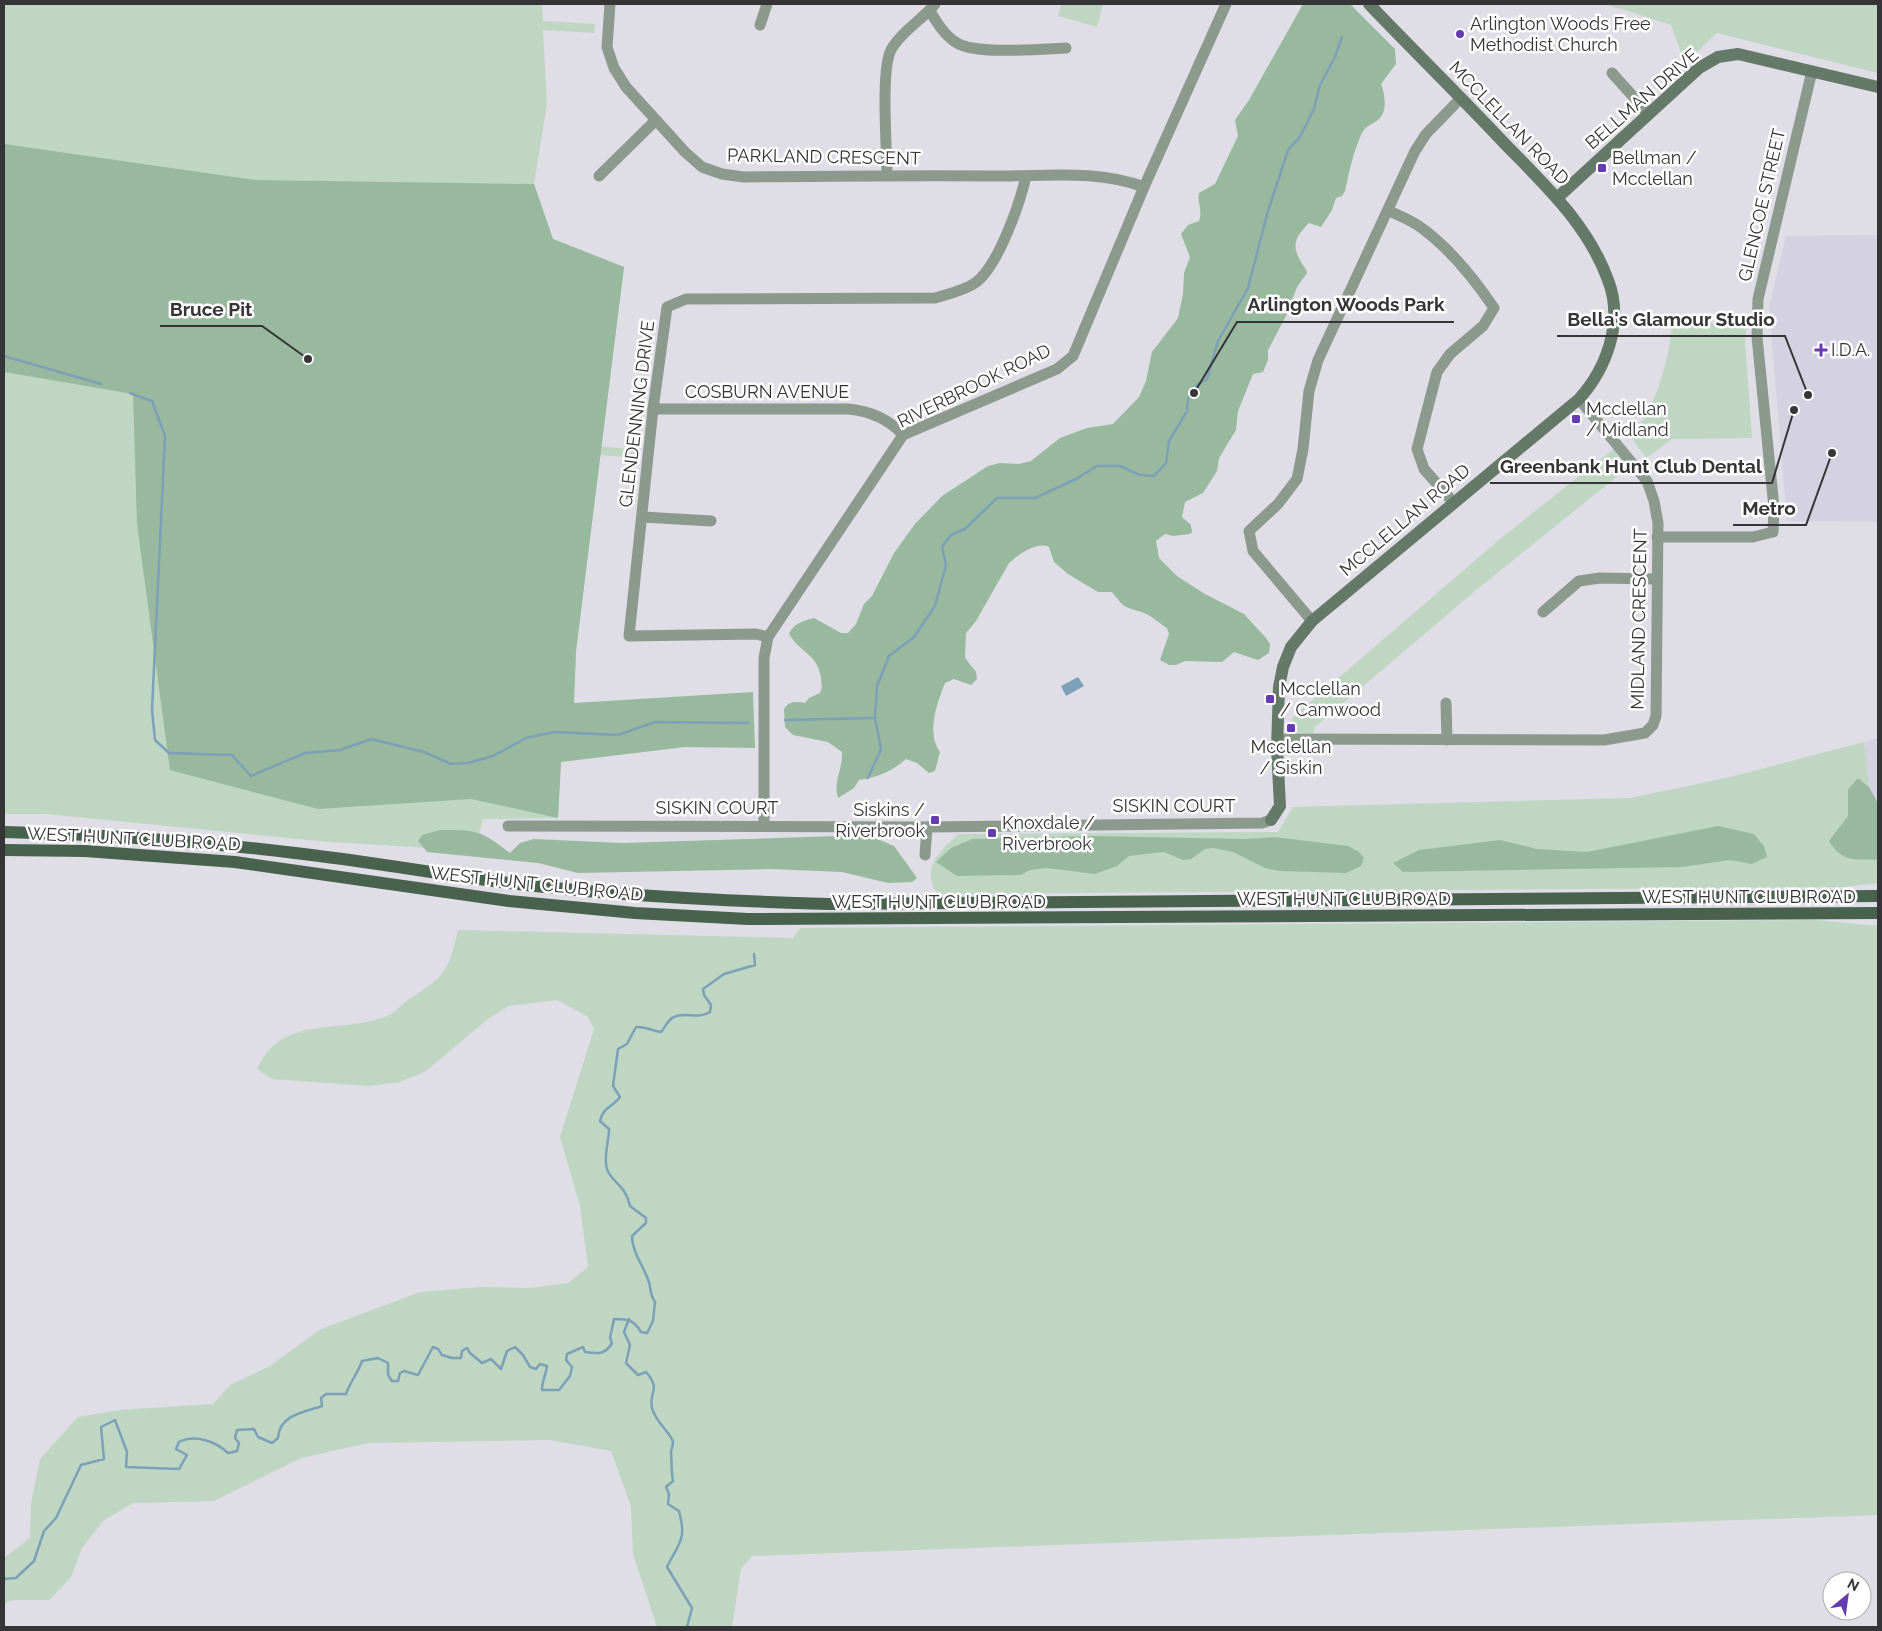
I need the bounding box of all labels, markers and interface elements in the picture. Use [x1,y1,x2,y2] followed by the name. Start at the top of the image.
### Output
[1470,13,1651,55] place label: Arlington Woods Free Methodist Church
[1454,28,1466,40] marker: Arlington Woods Free Methodist Church
[1581,44,1702,153] street label: BELLMAN DRIVE
[1445,57,1574,189] street label: MCCLELLAN ROAD
[1734,126,1789,283] street label: GLENCOE STREET
[727,144,921,169] street label: PARKLAND CRESCENT
[1612,147,1697,189] place label: Bellman / Mcclellan
[1596,162,1608,174] marker: Bellman / Mcclellan
[1237,288,1454,322] callout: Arlington Woods Park
[160,292,262,326] callout: Bruce Pit
[1247,293,1445,315] text: Arlington Woods Park
[170,298,253,320] text: Bruce Pit
[1557,302,1785,336] callout: Bella's Glamour Studio
[1567,308,1775,330] text: Bella's Glamour Studio
[615,319,658,509] street label: GLENDENNING DRIVE
[894,339,1054,432] street label: RIVERBROOK ROAD
[1831,339,1870,360] place label: I.D.A.
[1815,344,1827,356] marker: I.D.A.
[685,381,849,402] street label: COSBURN AVENUE
[1586,398,1669,440] place label: Mcclellan / Midland
[1570,413,1582,425] marker: Mcclellan / Midland
[1490,449,1772,483] callout: Greenbank Hunt Club Dental
[1500,455,1763,477] text: Greenbank Hunt Club Dental
[1335,459,1474,580] street label: MCCLELLAN ROAD
[1733,491,1806,525] callout: Metro
[1742,497,1796,519] text: Metro
[1626,528,1651,710] street label: MIDLAND CRESCENT
[1280,678,1381,720] place label: Mcclellan / Camwood
[1264,693,1276,705] marker: Mcclellan / Camwood
[1285,722,1297,734] marker: Mcclellan / Siskin
[1251,736,1331,778] place label: Mcclellan / Siskin
[1113,795,1235,816] street label: SISKIN COURT
[656,797,778,818] street label: SISKIN COURT
[835,799,925,841] place label: Siskins / Riverbrook
[1002,812,1095,854] place label: Knoxdale / Riverbrook
[929,814,941,826] marker: Siskins / Riverbrook
[27,822,241,855] street label: WEST HUNT CLUB ROAD
[986,827,998,839] marker: Knoxdale / Riverbrook
[430,862,645,905] street label: WEST HUNT CLUB ROAD
[1642,886,1856,907] street label: WEST HUNT CLUB ROAD
[1237,888,1451,909] street label: WEST HUNT CLUB ROAD
[832,891,1046,912] street label: WEST HUNT CLUB ROAD
[1822,1571,1872,1621] north arrow
[1845,1575,1862,1594] text: N

